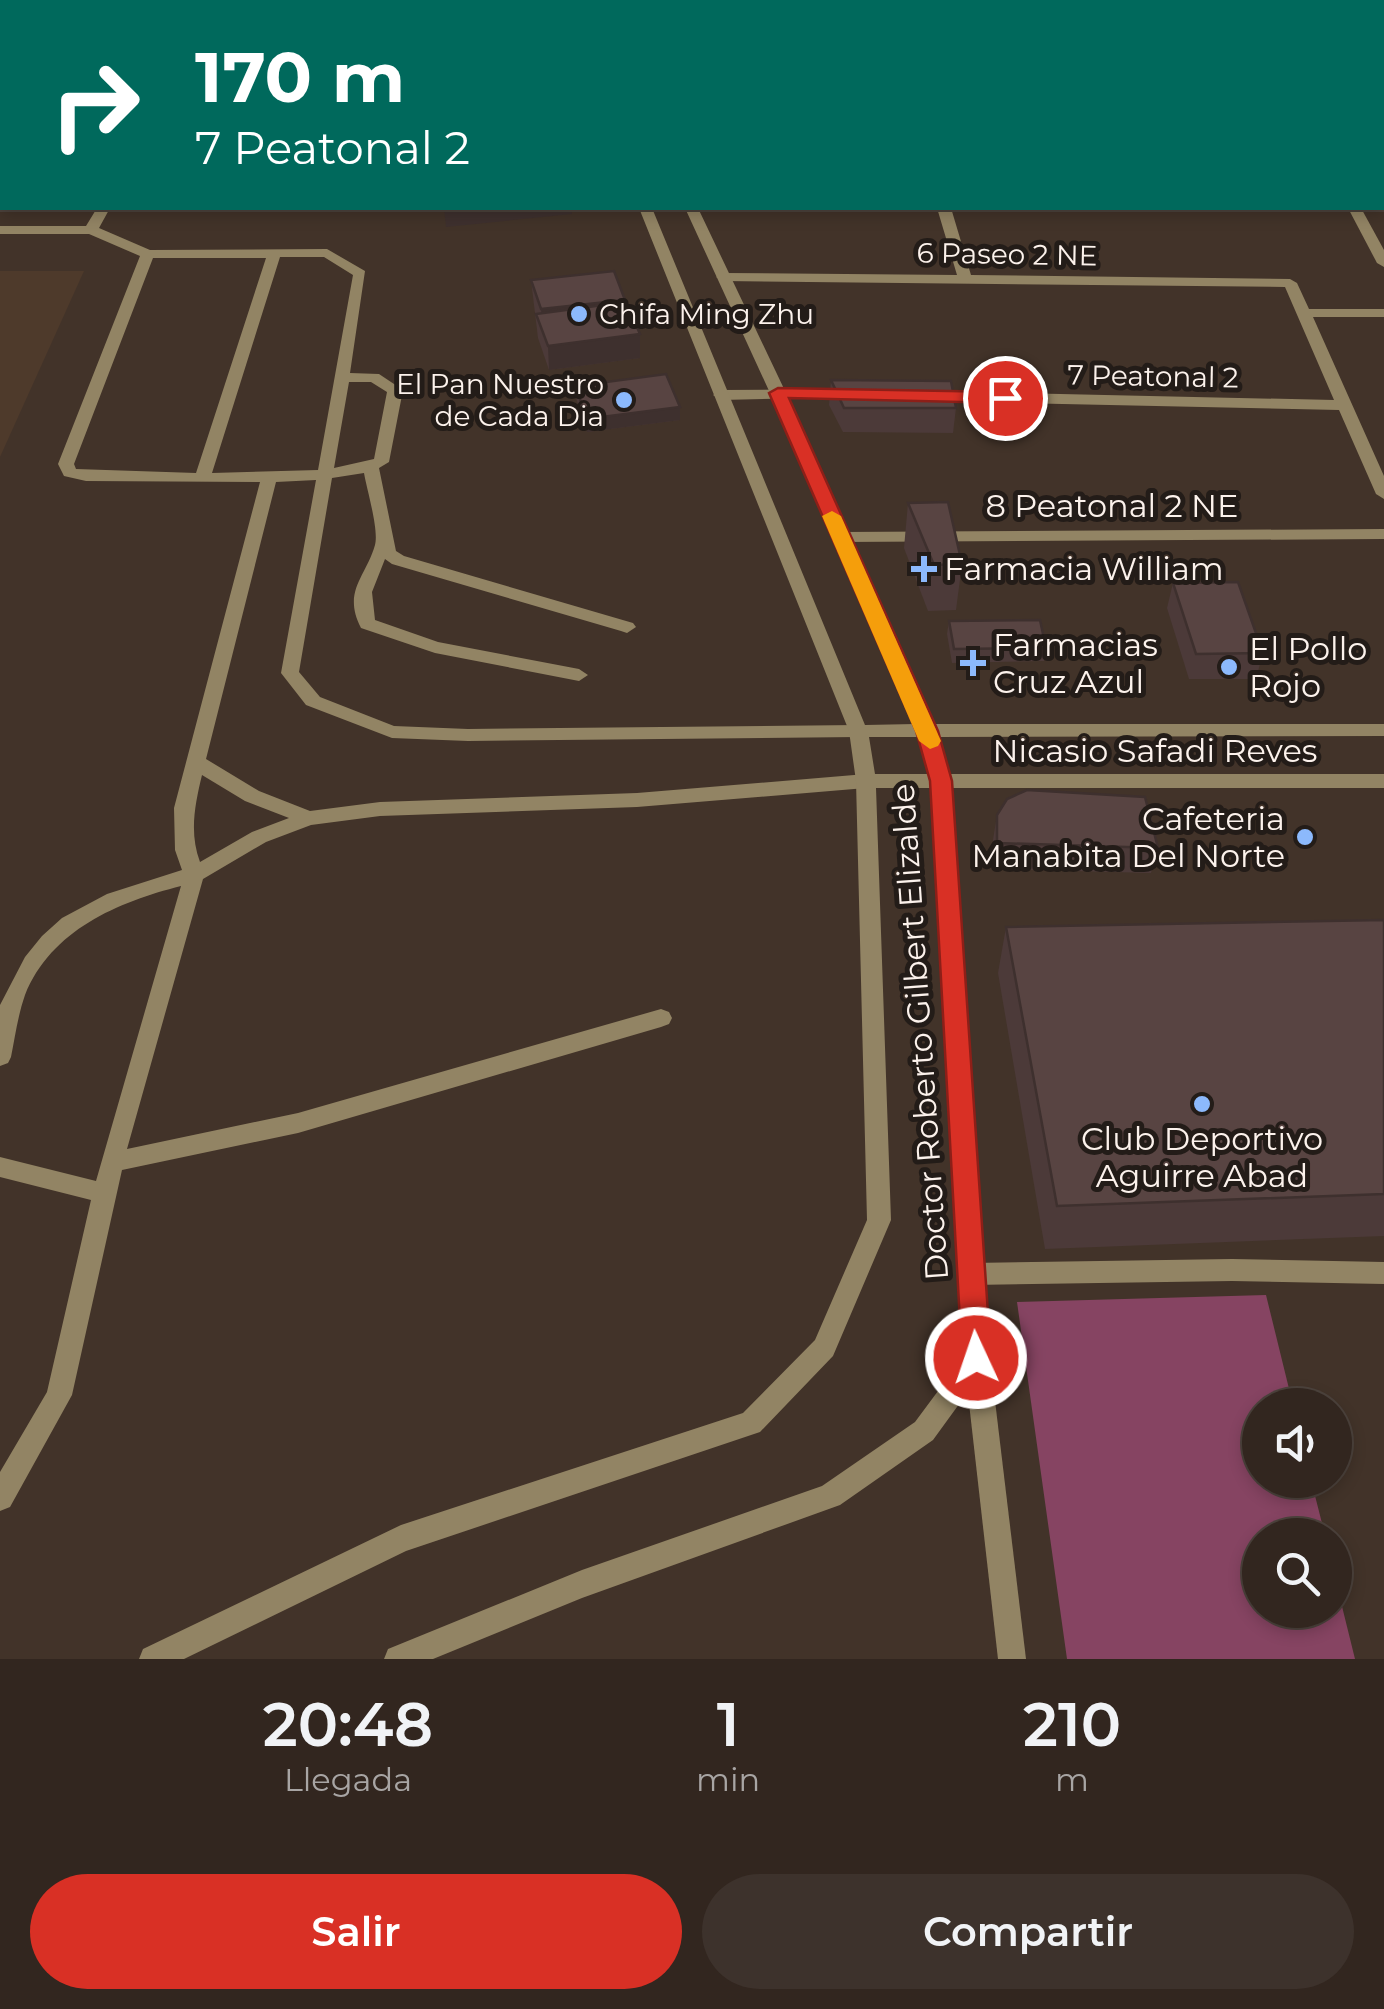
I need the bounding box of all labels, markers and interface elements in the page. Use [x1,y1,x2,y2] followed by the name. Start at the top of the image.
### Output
[195,34,405,120] text: 170 m
[30,40,160,170] icon: right
[195,120,470,175] text: 7 Peatonal 2
[916,235,1098,273] street label: 6 Paseo 2 NE
[599,297,814,331] place label: Chifa Ming Zhu
[568,303,590,325] marker: Chifa Ming Zhu
[963,356,1048,441] pin
[1067,358,1239,394] street label: 7 Peatonal 2
[396,367,604,433] place label: El Pan Nuestro de Cada Dia
[978,371,1033,426] icon: arrive
[613,389,635,411] marker: El Pan Nuestro de Cada Dia
[985,486,1239,525] street label: 8 Peatonal 2 NE
[944,549,1224,588] place label: Farmacia William
[913,558,935,580] marker: Farmacia William
[993,625,1158,701] place label: Farmacias Cruz Azul
[1249,629,1367,705] place label: El Pollo Rojo
[962,652,984,674] marker: Farmacias Cruz Azul
[1218,656,1240,678] marker: El Pollo Rojo
[993,731,1317,770] street label: Nicasio Safadi Reves
[883,782,956,1282] street label: Doctor Roberto Gilbert Elizalde
[972,799,1285,875] place label: Cafeteria Manabita Del Norte
[1294,826,1316,848] marker: Cafeteria Manabita Del Norte
[1191,1093,1213,1115] marker: Club Deportivo Aguirre Abad
[1081,1119,1323,1195] place label: Club Deportivo Aguirre Abad
[924,1306,1028,1410] position arrow
[1242,1388,1352,1628] map controls
[1242,1388,1352,1498] button: sound
[1242,1518,1352,1628] button: search
[263,1688,433,1761] text: 20:48
[717,1688,740,1761] text: 1
[1023,1688,1121,1761] text: 210
[284,1760,412,1799] text: Llegada
[696,1760,760,1799] text: min
[1055,1760,1089,1799] text: m
[30,1874,682,1989] button: Salir
[702,1874,1354,1989] button: Compartir

